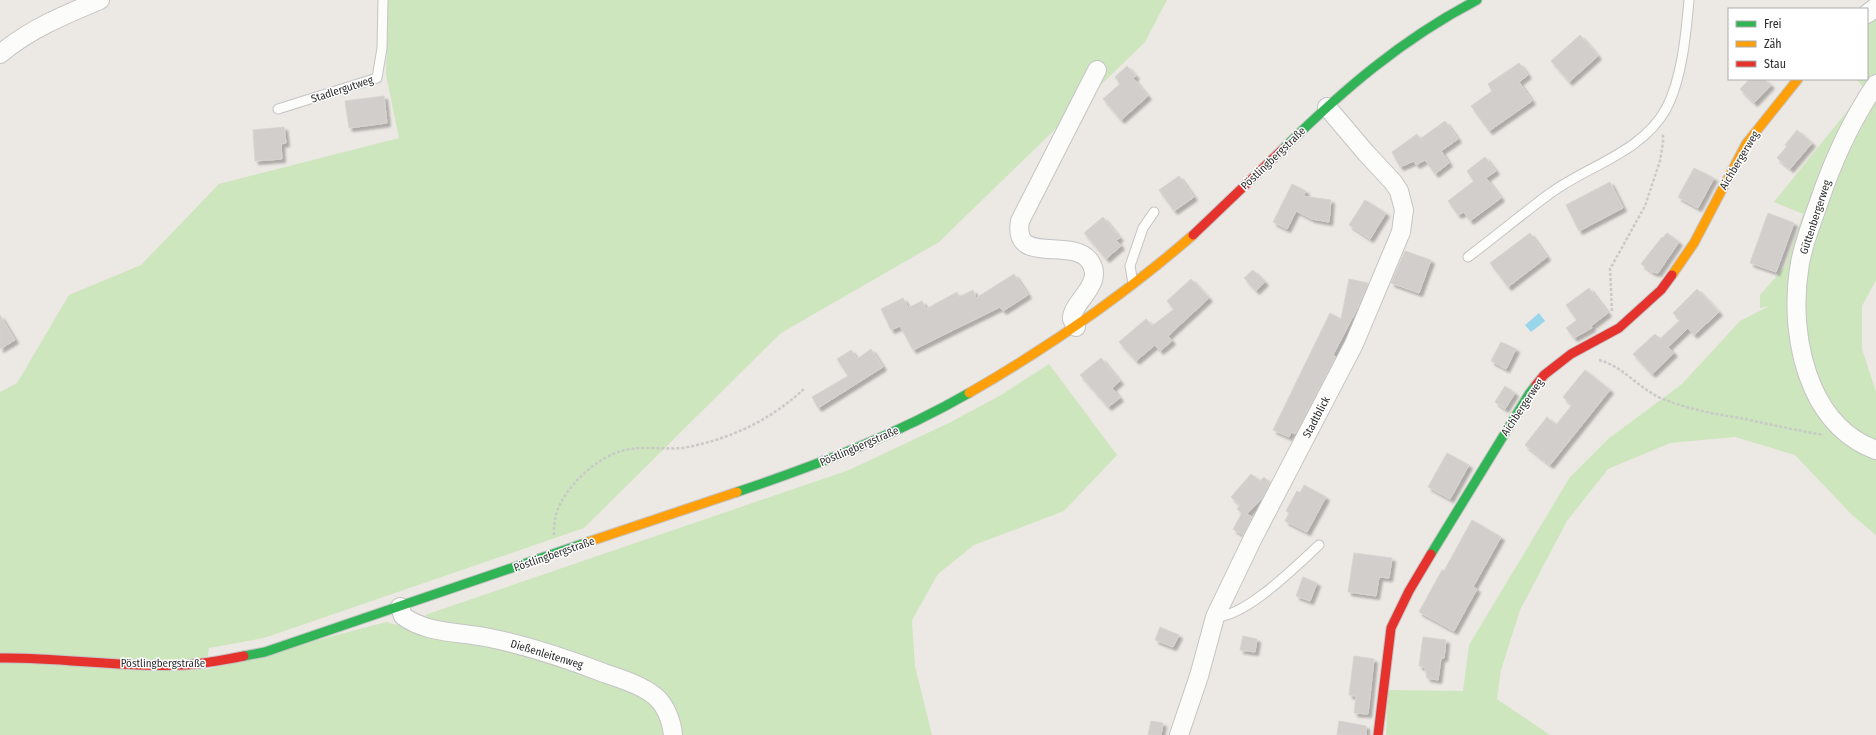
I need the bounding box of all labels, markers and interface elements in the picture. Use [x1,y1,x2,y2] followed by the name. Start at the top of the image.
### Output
[1728,8,1868,80] legend
[1764,17,1782,31] text: Frei
[1764,37,1782,51] text: Zäh
[1764,57,1786,71] text: Stau
[309,73,376,106] street label: Stadlergutweg
[1238,124,1308,192] street label: Pöstlingbergstraße
[1717,128,1762,192] street label: Aichbergerweg
[1797,178,1834,256] street label: Güttenbergerweg
[1499,376,1547,438] street label: Aichbergerweg
[1300,393,1333,440] street label: Stadtblick
[818,424,901,469] street label: Pöstlingbergstraße
[512,535,596,574] street label: Pöstlingbergstraße
[509,637,586,672] street label: Dießenleitenweg
[121,657,205,670] street label: Pöstlingbergstraße

